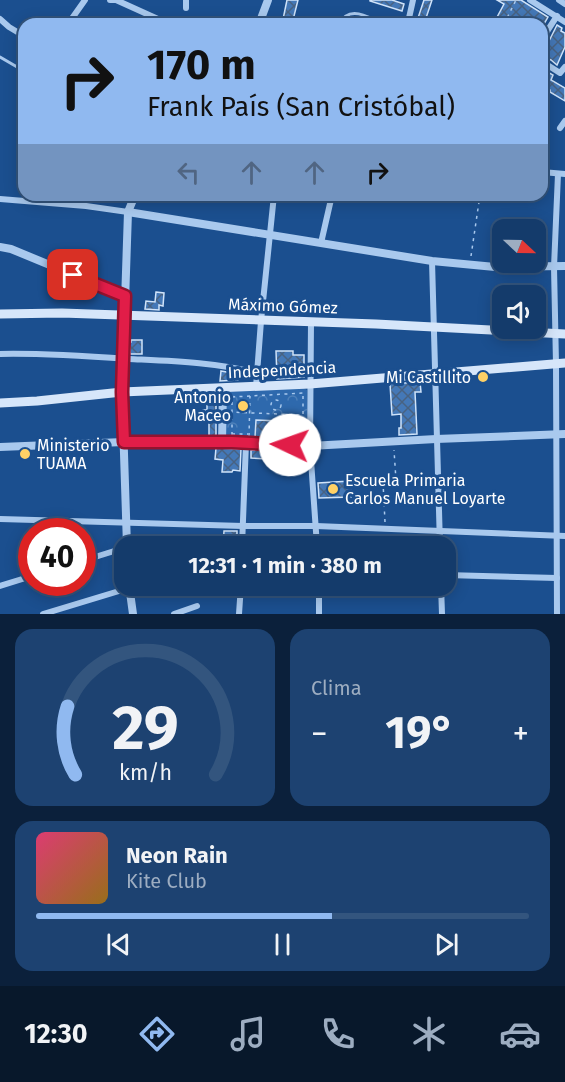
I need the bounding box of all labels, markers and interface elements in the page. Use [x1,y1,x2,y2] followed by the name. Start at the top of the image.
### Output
[147,40,256,90] text: 170 m
[48,42,126,120] icon: right
[147,91,455,123] text: Frank País (San Cristóbal)
[172,156,205,189] icon: left
[235,156,268,189] icon: ahead
[298,156,331,189] icon: ahead
[361,156,394,189] icon: right
[492,219,546,273] north arrow
[492,219,546,339] map controls
[47,249,98,300] pin
[56,258,89,291] icon: arrive
[492,285,546,339] button: sound
[228,295,338,317] street label: Máximo Gómez
[227,358,337,382] street label: Independencia
[386,368,471,387] place label: Mi Castillito
[476,370,490,384] marker: Mi Castillito
[174,388,231,425] place label: Antonio Maceo
[236,399,250,413] marker: Antonio Maceo
[258,413,322,477] position arrow
[37,436,110,473] place label: Ministerio TUAMA
[18,447,32,461] marker: Ministerio TUAMA
[345,471,505,508] place label: Escuela Primaria Carlos Manuel Loyarte
[326,482,340,496] marker: Escuela Primaria Carlos Manuel Loyarte
[18,518,96,596] speed limit sign: 40
[188,552,382,579] text: 12:31 · 1 min · 380 m
[311,676,362,700] text: Clima
[112,691,178,766] text: 29
[385,706,455,760] text: 19°
[311,714,328,754] text: −
[513,714,529,754] text: +
[118,760,172,786] text: km/h
[126,842,228,869] text: Neon Rain
[126,869,207,893] text: Kite Club
[102,928,135,961] icon: previous
[266,928,299,961] icon: pause
[430,928,463,961] icon: next
[136,1013,178,1055] icon: directions
[227,1013,269,1055] icon: music
[317,1013,359,1055] icon: phone
[408,1013,450,1055] icon: climate
[499,1013,541,1055] icon: car
[24,1018,88,1050] text: 12:30

